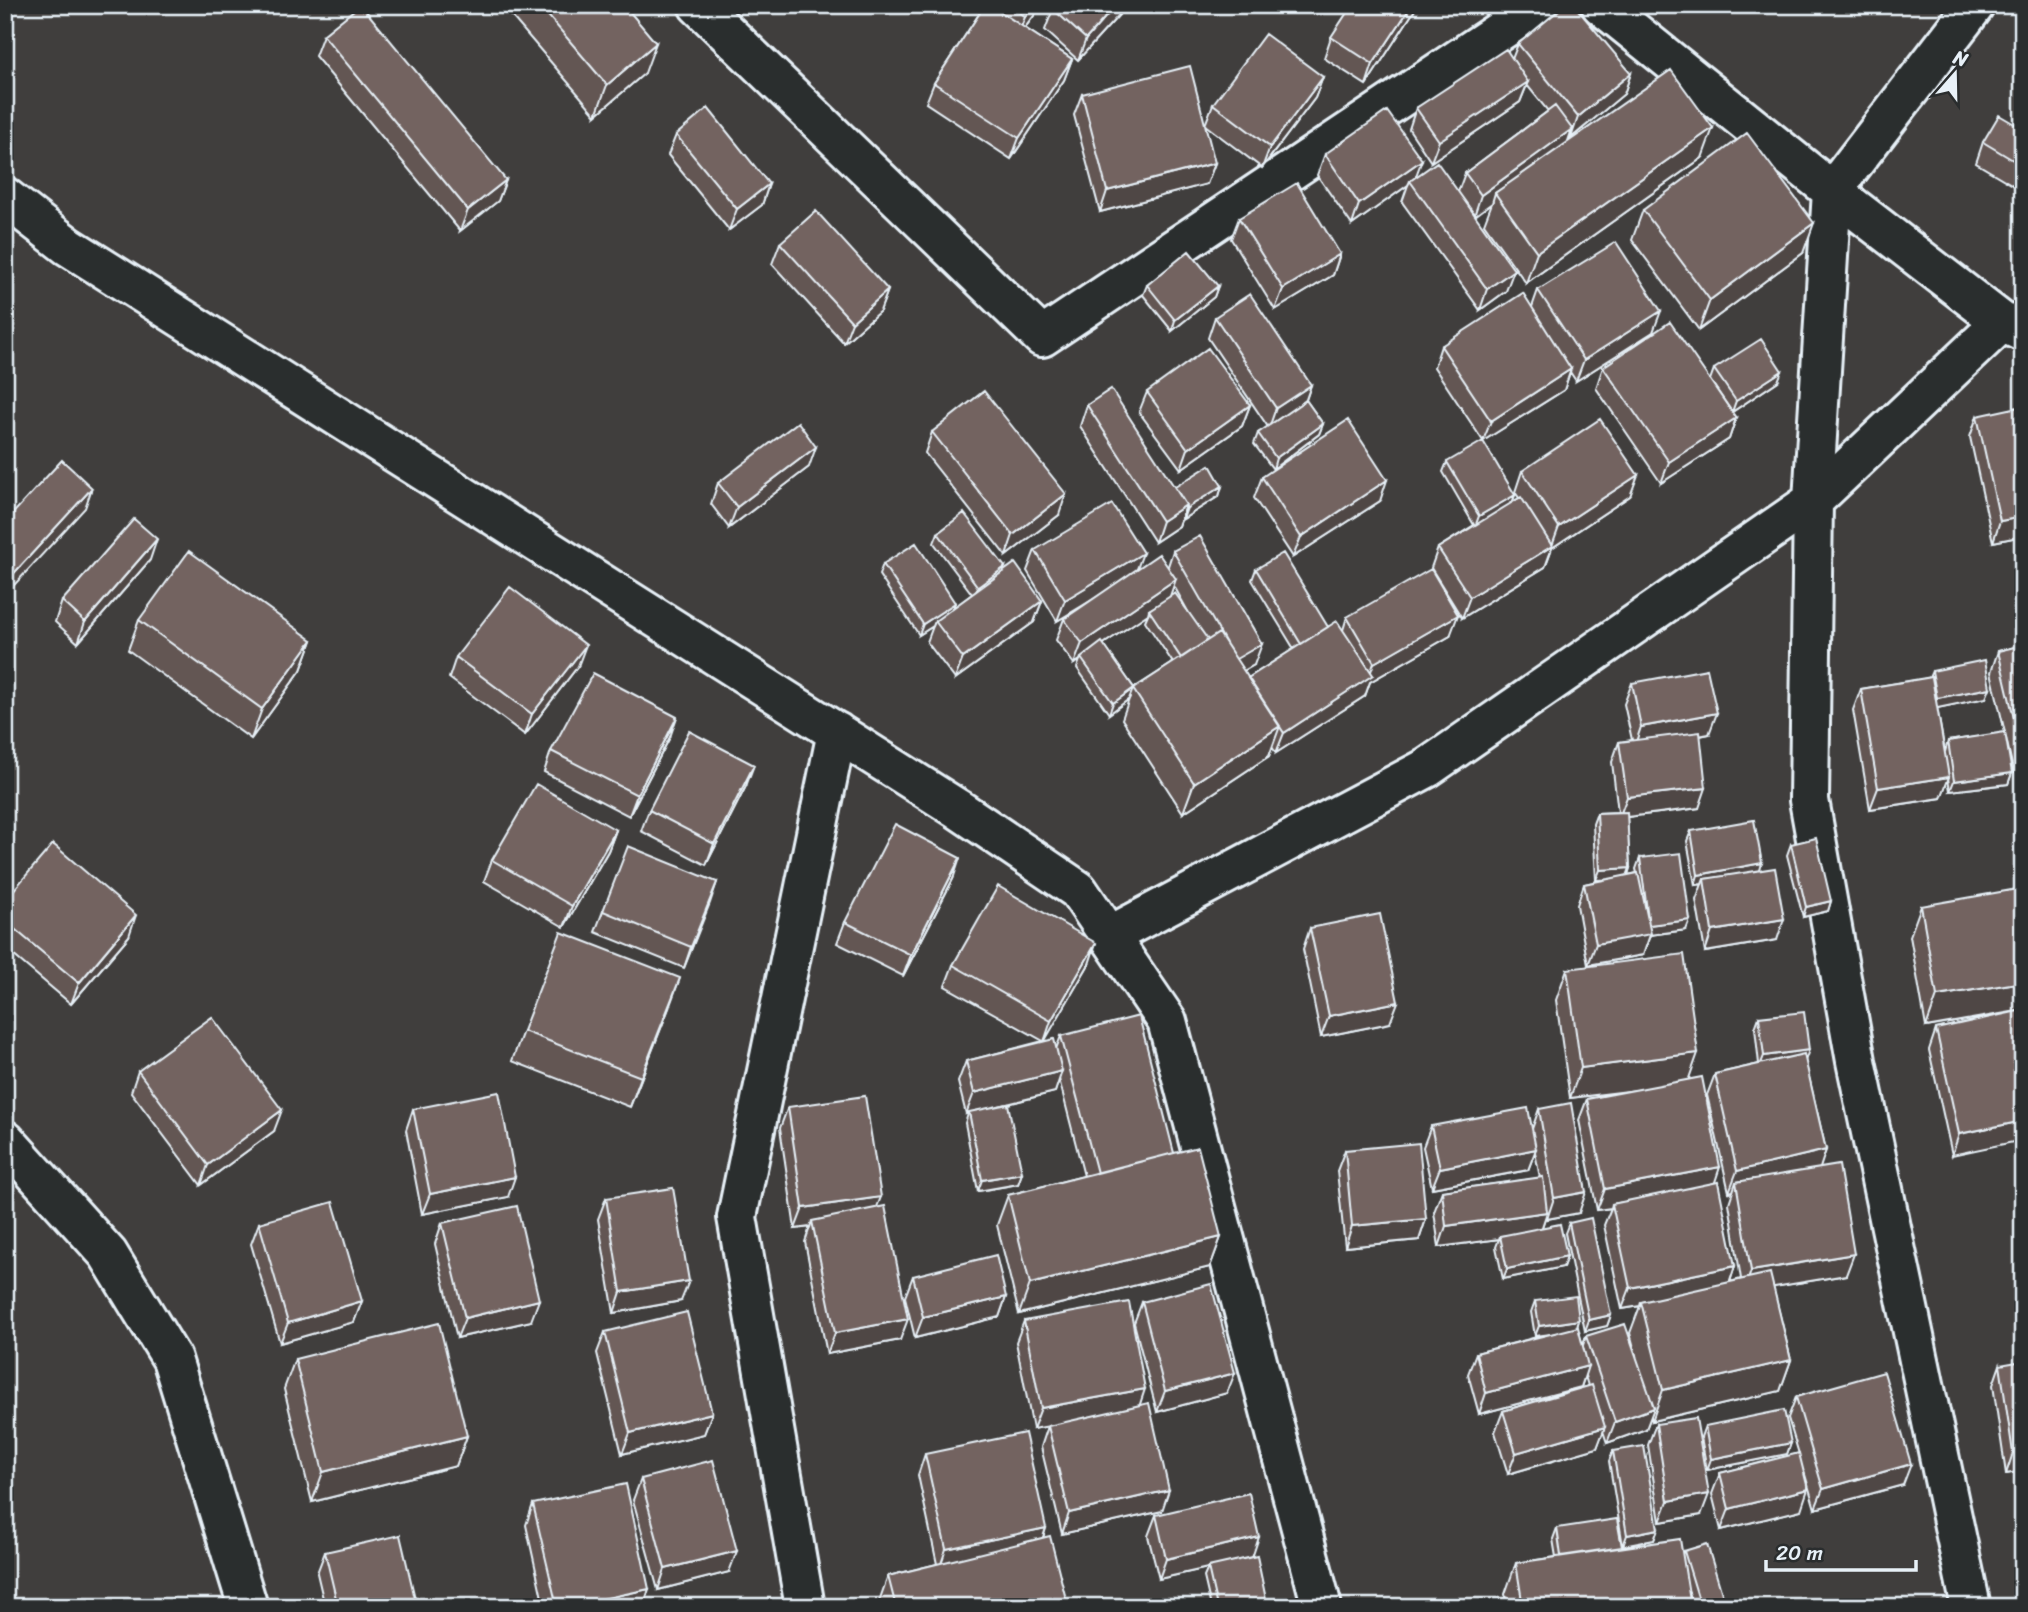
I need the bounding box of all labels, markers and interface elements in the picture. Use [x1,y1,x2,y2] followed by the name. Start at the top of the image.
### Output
[1920,38,1990,108] north arrow
[1948,40,1973,77] text: N
[1766,1528,1916,1572] scale bar
[1776,1534,1823,1572] text: 20 m

